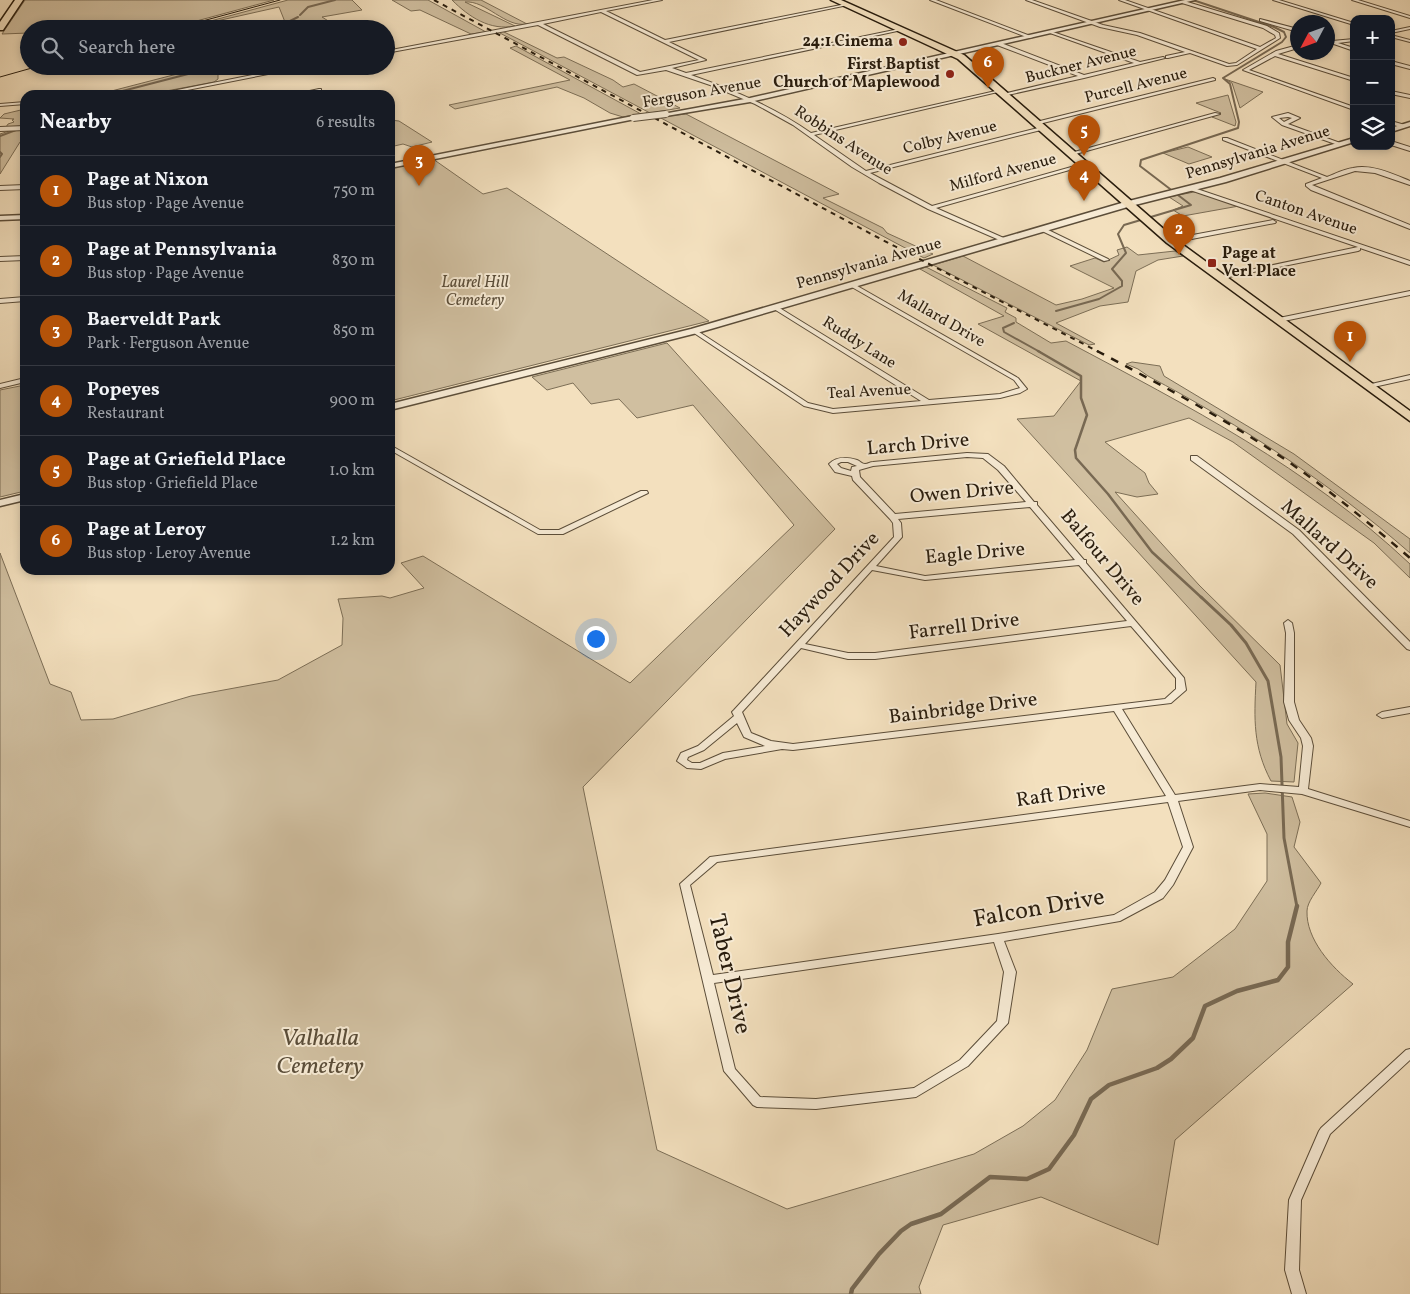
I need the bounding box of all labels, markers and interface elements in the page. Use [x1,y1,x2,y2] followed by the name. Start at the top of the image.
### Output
[1290,15,1335,60] north arrow
[1350,15,1395,150] map controls
[1350,15,1395,60] button: +
[20,20,395,75] search box
[802,31,893,53] place label: 24:1 Cinema
[38,34,66,62] icon: search
[78,35,175,61] text: Search here
[897,36,909,48] marker: 24:1 Cinema
[1023,41,1139,89] street label: Buckner Avenue
[972,47,1004,88] pin: 6
[773,54,940,94] place label: First Baptist Church of Maplewood
[1350,60,1395,105] button: −
[1082,63,1190,109] street label: Purcell Avenue
[944,68,956,80] marker: First Baptist Church of Maplewood
[641,72,763,114] street label: Ferguson Avenue
[790,101,896,181] street label: Robbins Avenue
[1350,105,1395,150] button: layers
[40,108,111,137] text: Nearby
[316,112,375,134] text: 6 results
[1068,115,1100,156] pin: 5
[901,116,999,160] street label: Colby Avenue
[1183,121,1333,185] street label: Pennsylvania Avenue
[403,145,435,186] pin: 3
[947,148,1059,198] street label: Milford Avenue
[1068,160,1100,201] pin: 4
[87,167,209,193] text: Page at Nixon
[53,180,59,202] text: 1
[333,180,375,202] text: 750 m
[1252,185,1360,241] street label: Canton Avenue
[87,193,244,215] text: Bus stop · Page Avenue
[1163,214,1195,255] pin: 2
[794,233,944,295] street label: Pennsylvania Avenue
[87,237,277,263] text: Page at Pennsylvania
[1222,243,1296,283] place label: Page at Verl Place
[52,250,60,272] text: 2
[332,250,375,272] text: 830 m
[1206,257,1218,269] marker: Page at Verl Place
[87,263,244,285] text: Bus stop · Page Avenue
[441,272,509,312] park label: Laurel Hill Cemetery
[893,285,989,353] street label: Mallard Drive
[87,307,221,333] text: Baerveldt Park
[818,312,900,374] street label: Ruddy Lane
[52,320,60,342] text: 3
[333,320,375,342] text: 850 m
[1334,321,1366,362] pin: 1
[87,333,249,355] text: Park · Ferguson Avenue
[87,377,160,403] text: Popeyes
[826,379,912,405] street label: Teal Avenue
[51,390,61,412] text: 4
[329,390,375,412] text: 900 m
[87,403,165,425] text: Restaurant
[866,427,970,463] street label: Larch Drive
[87,447,286,473] text: Page at Griefield Place
[52,460,60,482] text: 5
[329,460,375,482] text: 1.0 km
[87,473,258,495] text: Bus stop · Griefield Place
[909,475,1015,511] street label: Owen Drive
[1274,493,1384,597] street label: Mallard Drive
[1053,504,1151,612] street label: Balfour Drive
[87,517,206,543] text: Page at Leroy
[773,526,887,644] street label: Haywood Drive
[52,530,60,552] text: 6
[330,530,375,552] text: 1.2 km
[924,536,1026,572] street label: Eagle Drive
[87,543,251,565] text: Bus stop · Leroy Avenue
[907,606,1021,648] street label: Farrell Drive
[583,626,609,652] your location
[887,686,1039,732] street label: Bainbridge Drive
[1014,775,1108,815] street label: Raft Drive
[971,881,1107,937] street label: Falcon Drive
[699,910,759,1038] street label: Taber Drive
[276,1022,364,1084] park label: Valhalla Cemetery

